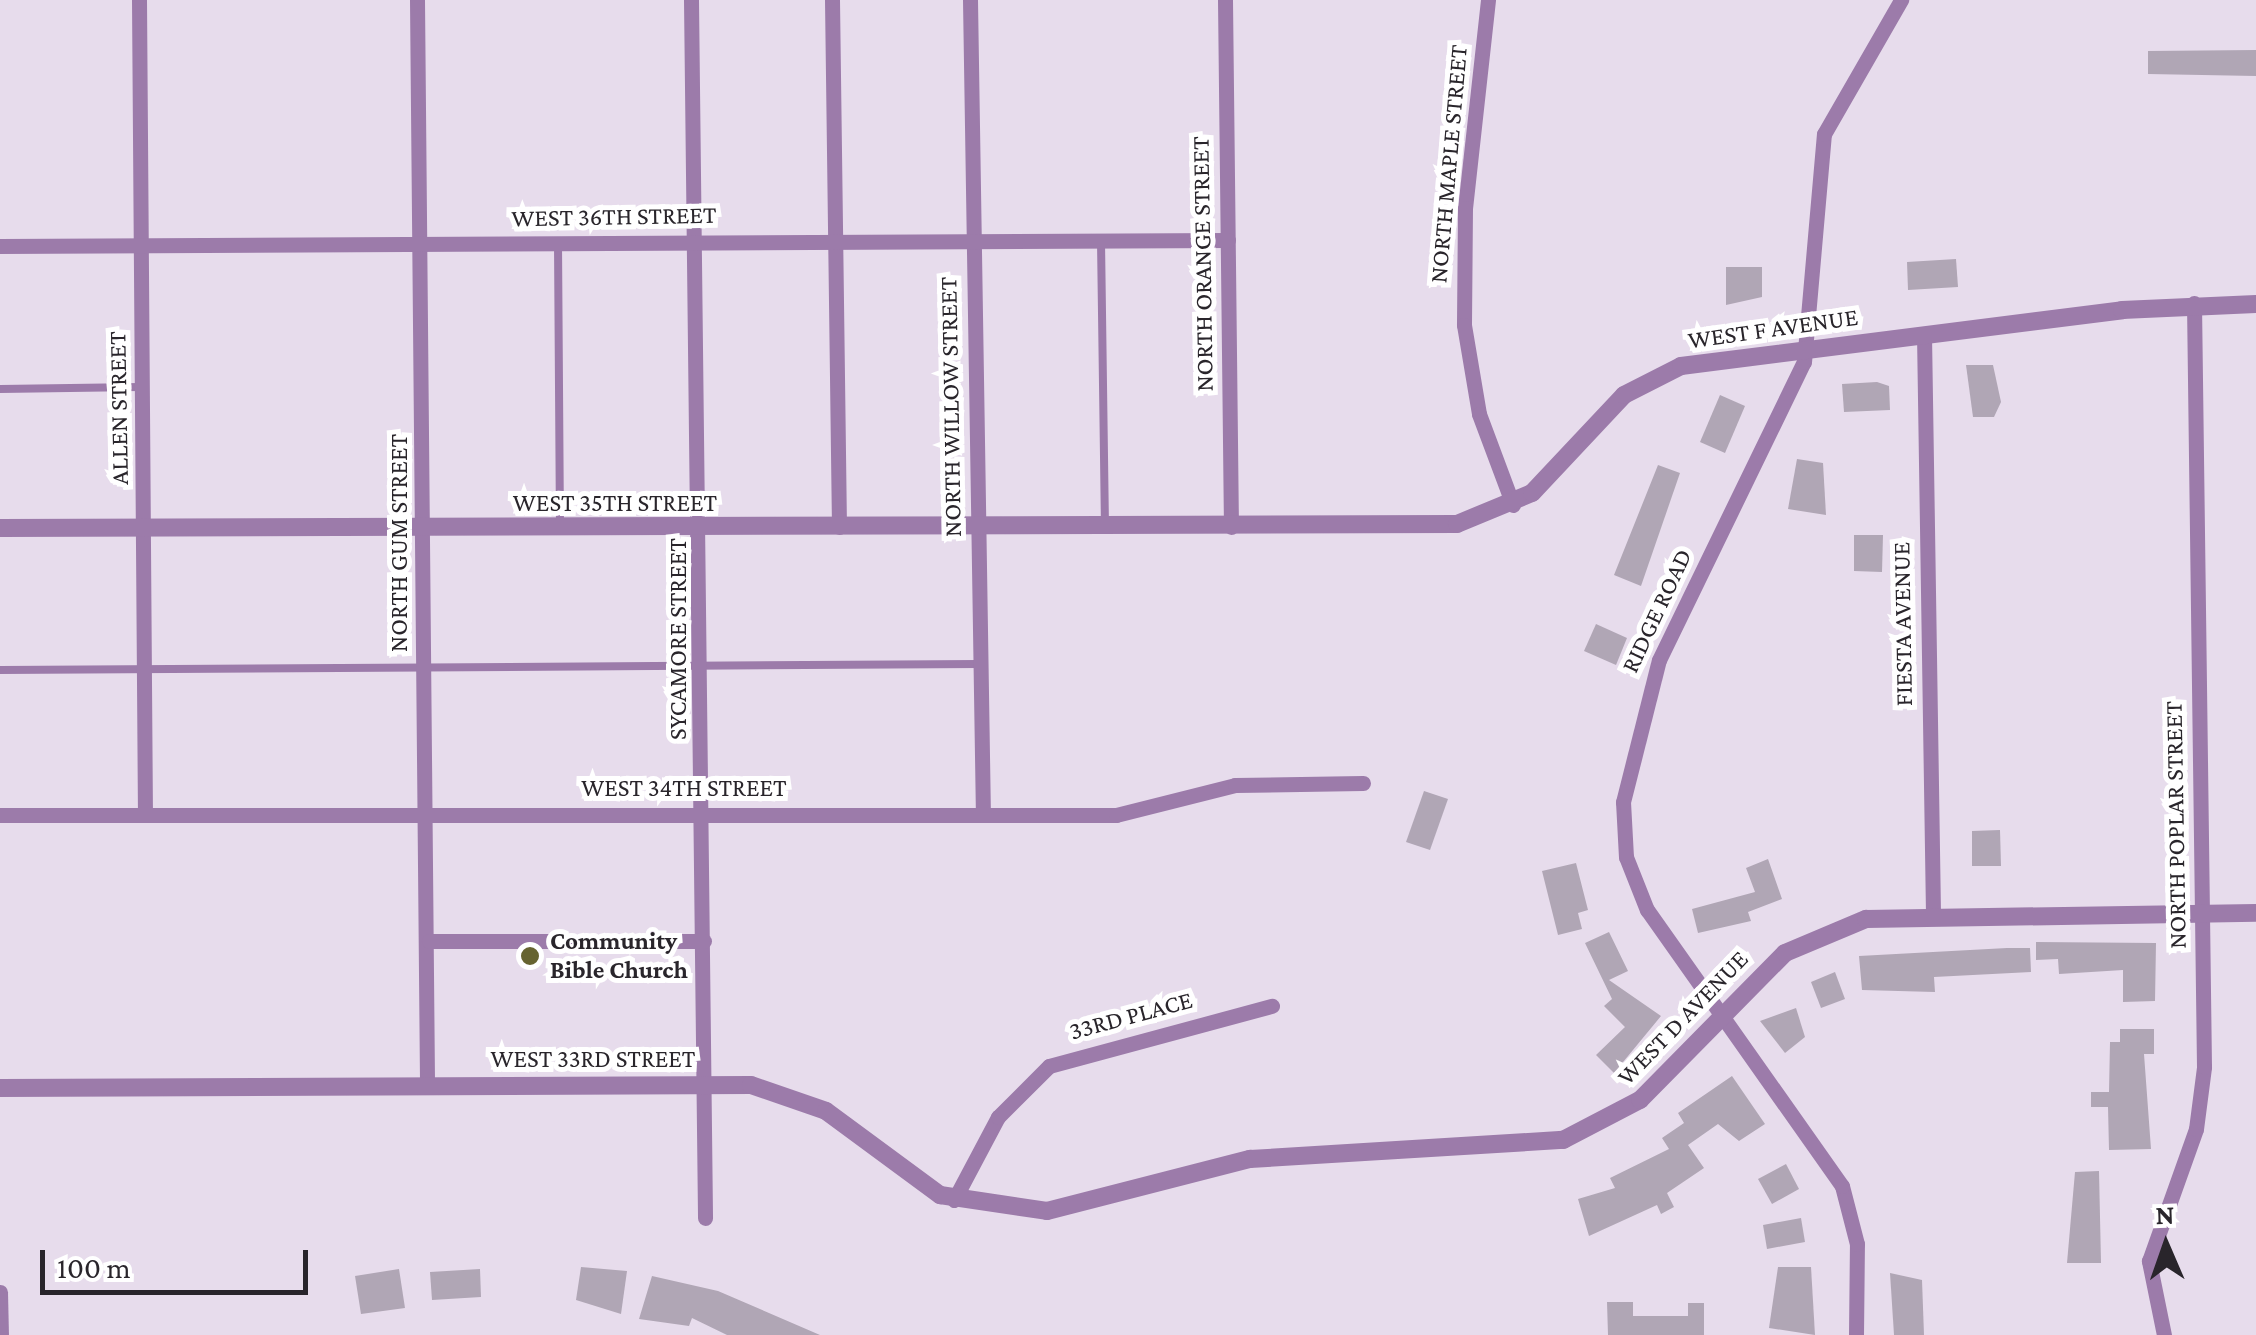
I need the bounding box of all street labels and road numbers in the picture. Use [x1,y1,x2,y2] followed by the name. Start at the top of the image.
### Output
[1424,44,1474,284] street label: NORTH MAPLE STREET
[1186,136,1220,392] street label: NORTH ORANGE STREET
[511,200,717,234] street label: WEST 36TH STREET
[934,277,968,537] street label: NORTH WILLOW STREET
[1686,302,1860,356] street label: WEST F AVENUE
[103,331,135,485] street label: ALLEN STREET
[384,434,414,652] street label: NORTH GUM STREET
[513,488,717,518] street label: WEST 35TH STREET
[663,538,693,740] street label: SYCAMORE STREET
[1887,541,1919,707] street label: FIESTA AVENUE
[1615,544,1699,678] street label: RIDGE ROAD
[2159,701,2193,949] street label: NORTH POPLAR STREET
[581,773,787,803] street label: WEST 34TH STREET
[1611,944,1755,1092] street label: WEST D AVENUE
[1066,985,1196,1047] street label: 33RD PLACE
[491,1044,695,1074] street label: WEST 33RD STREET

